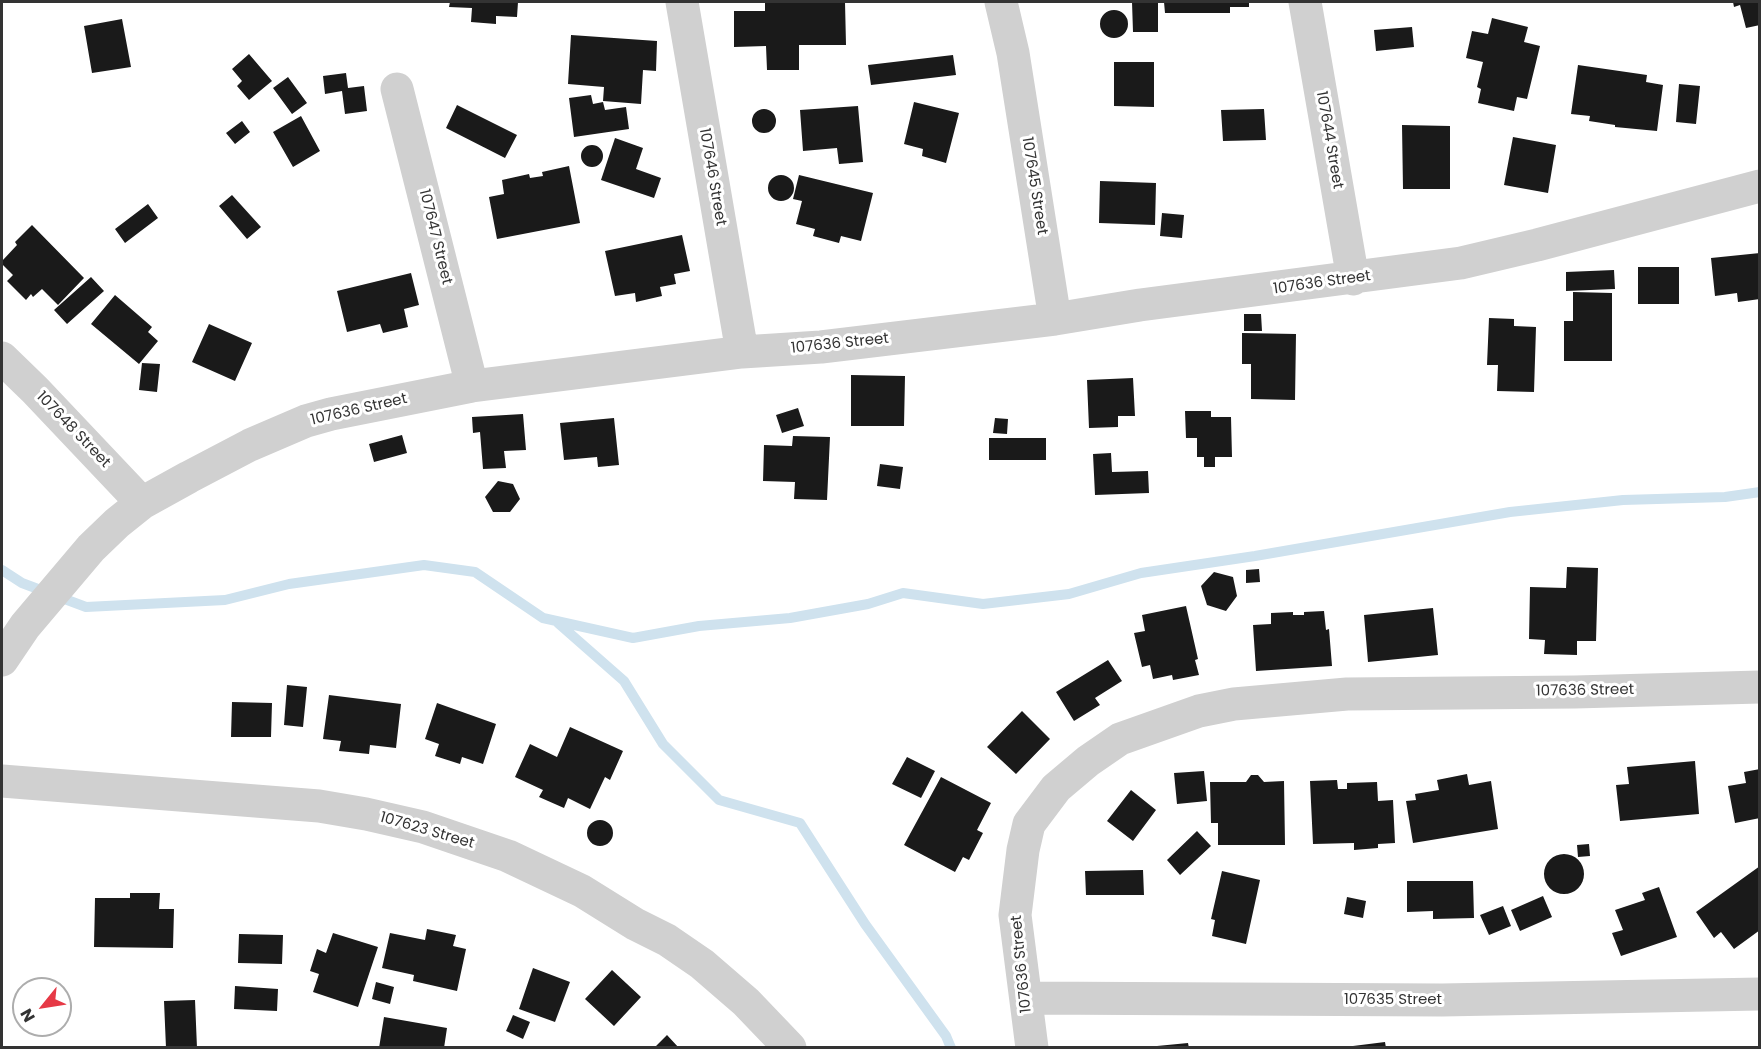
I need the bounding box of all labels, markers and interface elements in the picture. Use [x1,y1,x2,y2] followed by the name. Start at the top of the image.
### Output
[1312,90,1346,190] street label: 107644 Street
[695,127,729,227] street label: 107646 Street
[1017,136,1051,236] street label: 107645 Street
[414,188,456,286] street label: 107647 Street
[1272,267,1372,299] street label: 107636 Street
[790,330,890,358] street label: 107636 Street
[32,388,114,472] street label: 107648 Street
[309,390,409,430] street label: 107636 Street
[1536,681,1634,701] street label: 107636 Street
[378,809,476,853] street label: 107623 Street
[1008,914,1036,1014] street label: 107636 Street
[12,977,72,1037] north arrow
[1344,991,1442,1009] street label: 107635 Street
[15,1004,41,1026] text: N

